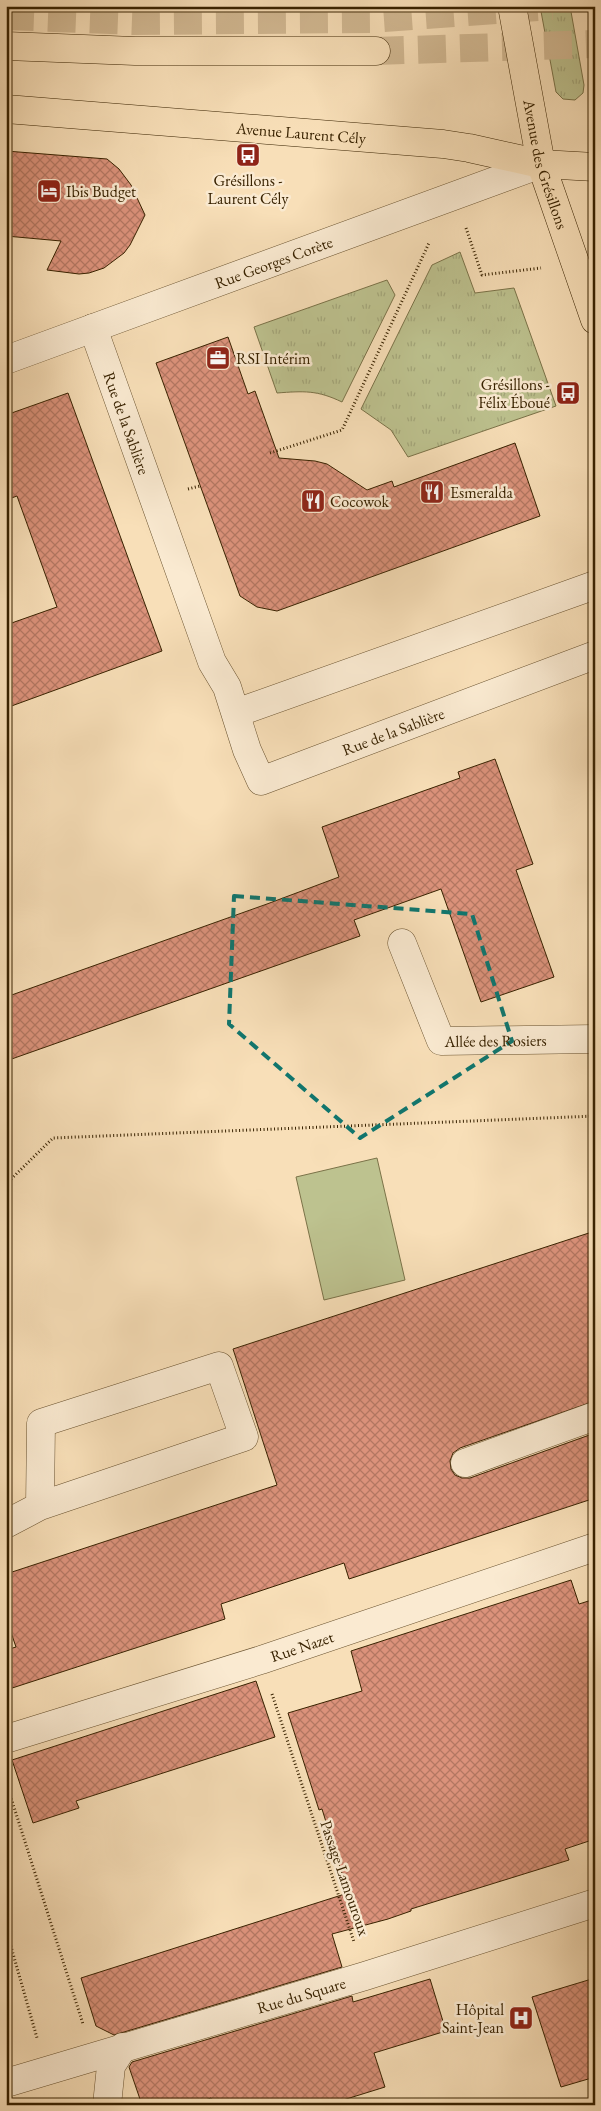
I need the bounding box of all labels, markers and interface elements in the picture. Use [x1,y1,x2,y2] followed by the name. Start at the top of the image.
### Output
[519,97,573,232] street label: Avenue des Grésillons
[234,117,368,148] street label: Avenue Laurent Cély
[235,142,261,168] bus stop icon: Grésillons - Laurent Cély
[208,170,289,209] place label: Grésillons - Laurent Cély
[36,178,62,204] hotel icon: Ibis Budget
[66,181,136,202] place label: Ibis Budget
[212,231,336,293] street label: Rue Georges Corète
[205,345,231,371] office icon: RSI Intérim
[236,348,311,369] place label: RSI Intérim
[99,369,155,477] street label: Rue de la Sablière
[478,374,550,413] place label: Grésillons - Félix Éboué
[555,380,581,406] bus stop icon: Grésillons - Félix Éboué
[419,479,445,505] restaurant icon: Esmeralda
[450,482,514,503] place label: Esmeralda
[300,488,326,514] restaurant icon: Cocowok
[330,491,389,512] place label: Cocowok
[339,702,447,760] street label: Rue de la Sablière
[443,1029,547,1051] street label: Allée des Rosiers
[267,1626,336,1667] street label: Rue Nazet
[315,1818,375,1939] street label: Passage Lamouroux
[254,1972,348,2018] street label: Rue du Square
[442,1999,505,2038] place label: Hôpital Saint-Jean
[508,2005,534,2031] hospital icon: Hôpital Saint-Jean

